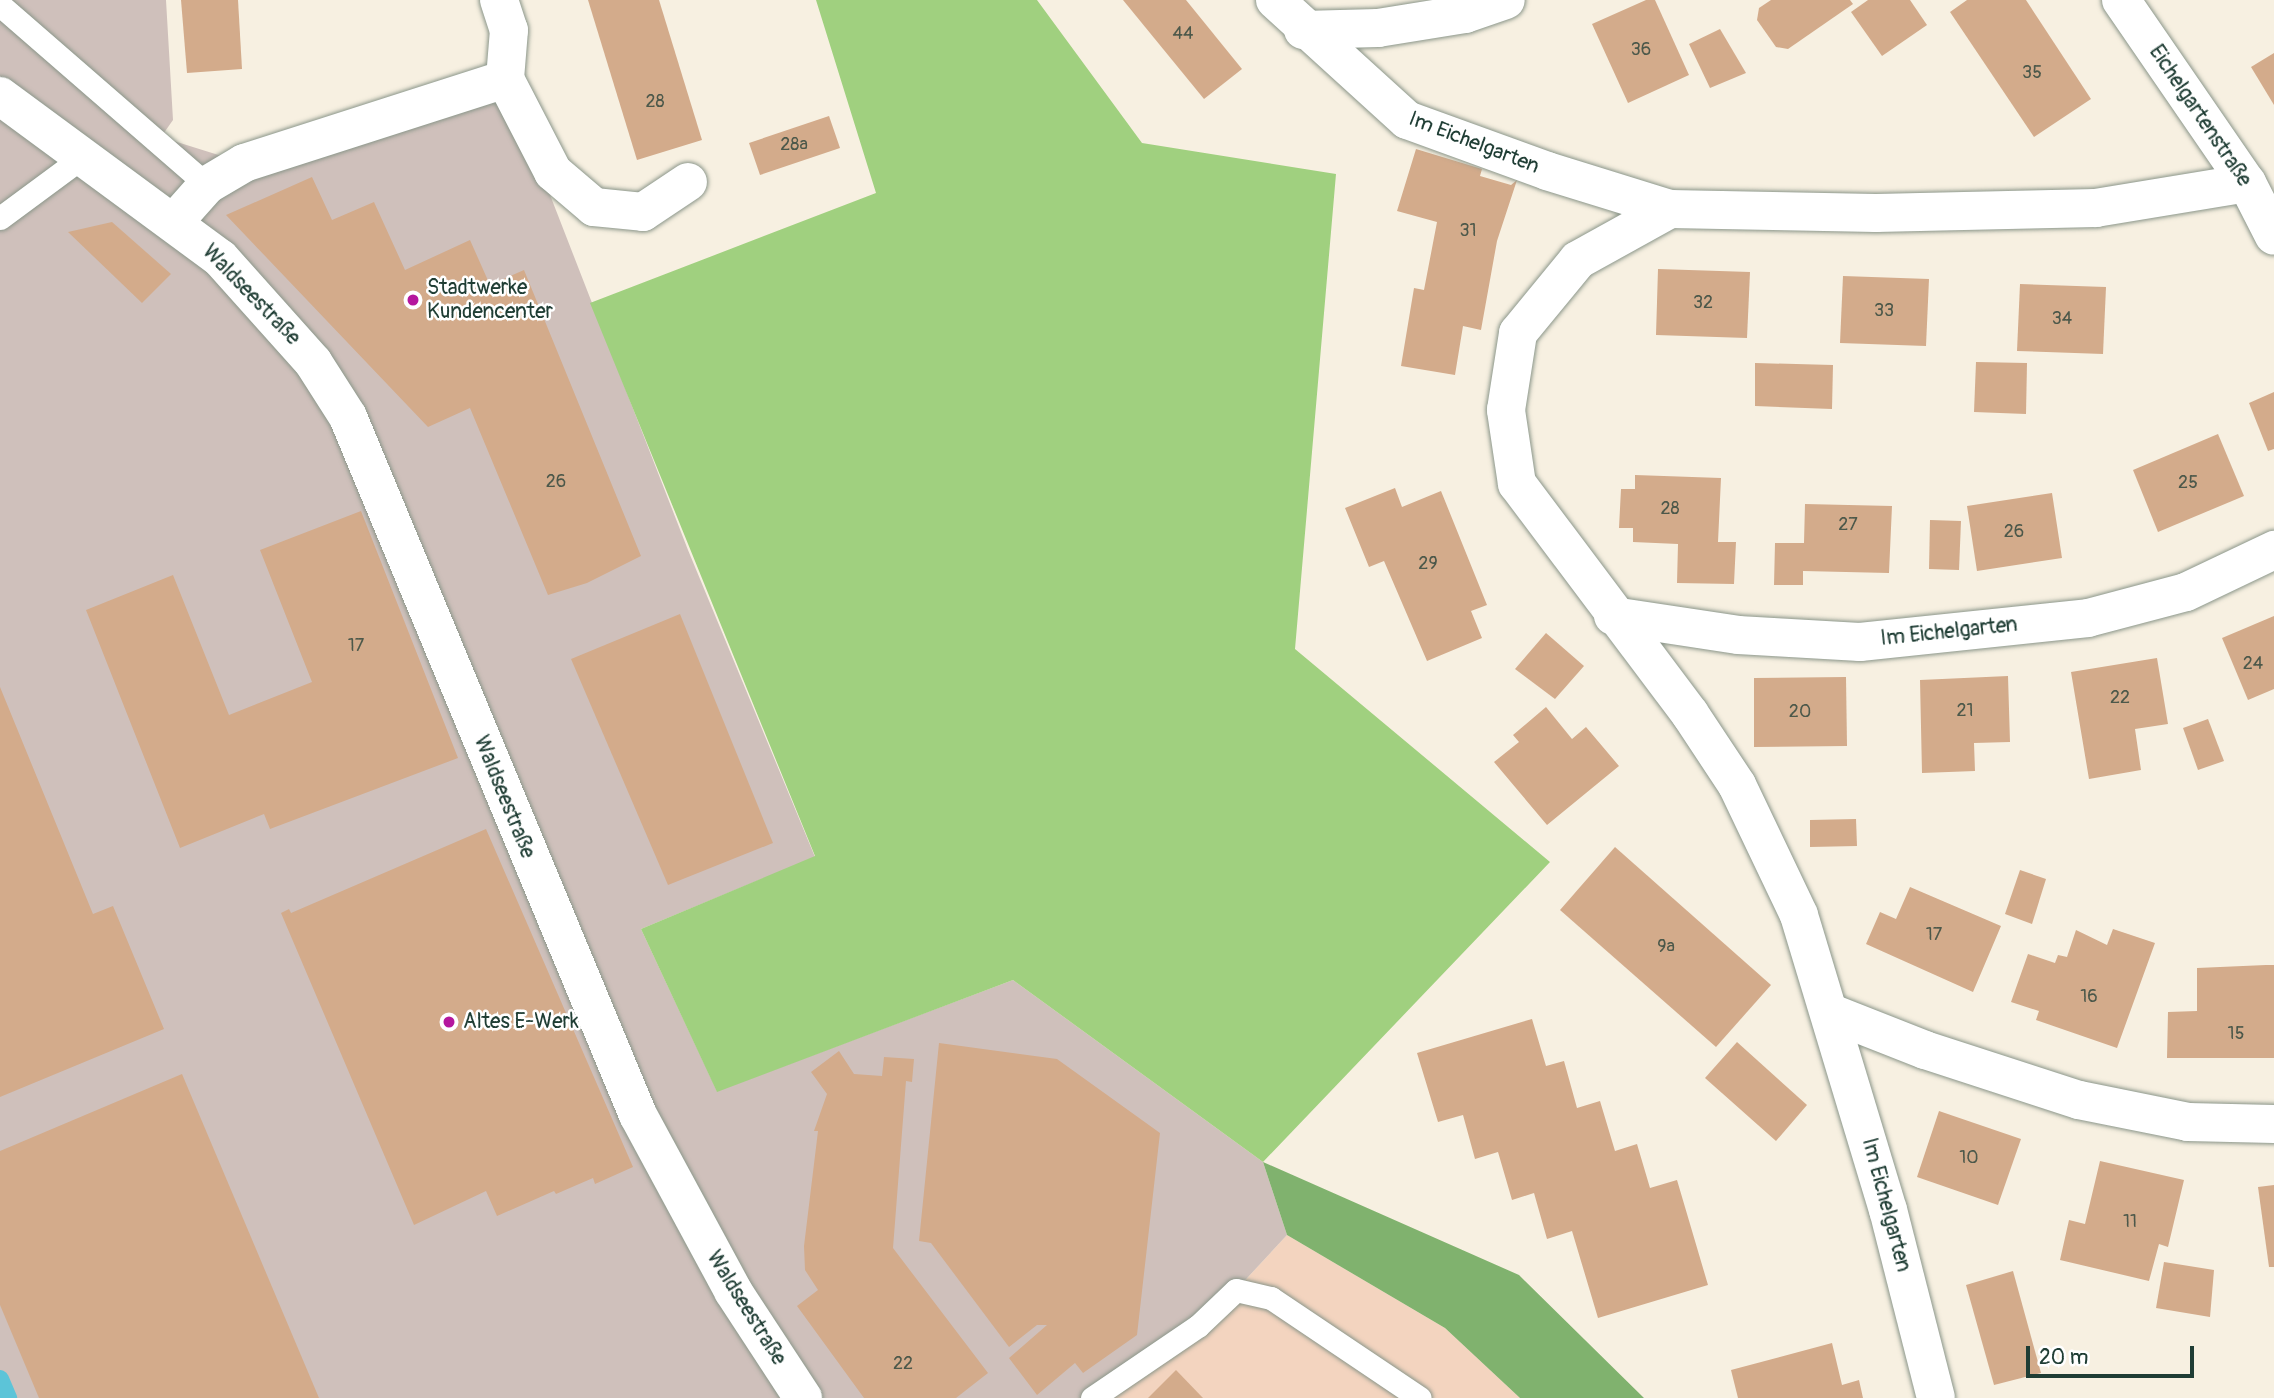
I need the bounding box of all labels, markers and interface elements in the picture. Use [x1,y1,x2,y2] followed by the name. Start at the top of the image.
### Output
[1173,23,1193,45] house number: 44
[1631,39,1651,61] house number: 36
[2143,41,2257,191] street label: Eichelgartenstraße
[2022,62,2042,84] house number: 35
[645,91,665,113] house number: 28
[1405,107,1543,179] street label: Im Eichelgarten
[780,134,808,156] house number: 28a
[1459,220,1477,242] house number: 31
[197,239,305,351] street label: Waldseestraße
[427,275,553,325] place label: Stadtwerke Kundencenter
[405,292,421,308] marker: Stadtwerke Kundencenter
[1693,292,1713,314] house number: 32
[1874,300,1894,322] house number: 33
[2052,308,2072,330] house number: 34
[546,471,566,493] house number: 26
[2178,472,2198,494] house number: 25
[1660,498,1680,520] house number: 28
[1838,514,1858,536] house number: 27
[2004,521,2024,543] house number: 26
[1418,553,1438,575] house number: 29
[1879,612,2019,652] street label: Im Eichelgarten
[348,635,364,657] house number: 17
[2243,653,2263,675] house number: 24
[2110,687,2130,709] house number: 22
[1956,700,1974,722] house number: 21
[1789,701,1811,723] house number: 20
[468,732,540,862] street label: Waldseestraße
[1926,924,1942,946] house number: 17
[1657,936,1675,958] house number: 9a
[2080,986,2098,1008] house number: 16
[463,1009,579,1035] place label: Altes E-Werk
[441,1014,457,1030] marker: Altes E-Werk
[2228,1023,2244,1045] house number: 15
[1856,1135,1916,1275] street label: Im Eichelgarten
[1959,1147,1979,1169] house number: 10
[2123,1211,2137,1233] house number: 11
[701,1246,791,1370] street label: Waldseestraße
[2029,1332,2197,1376] scale bar
[2039,1344,2088,1371] text: 20 m
[893,1353,913,1375] house number: 22

